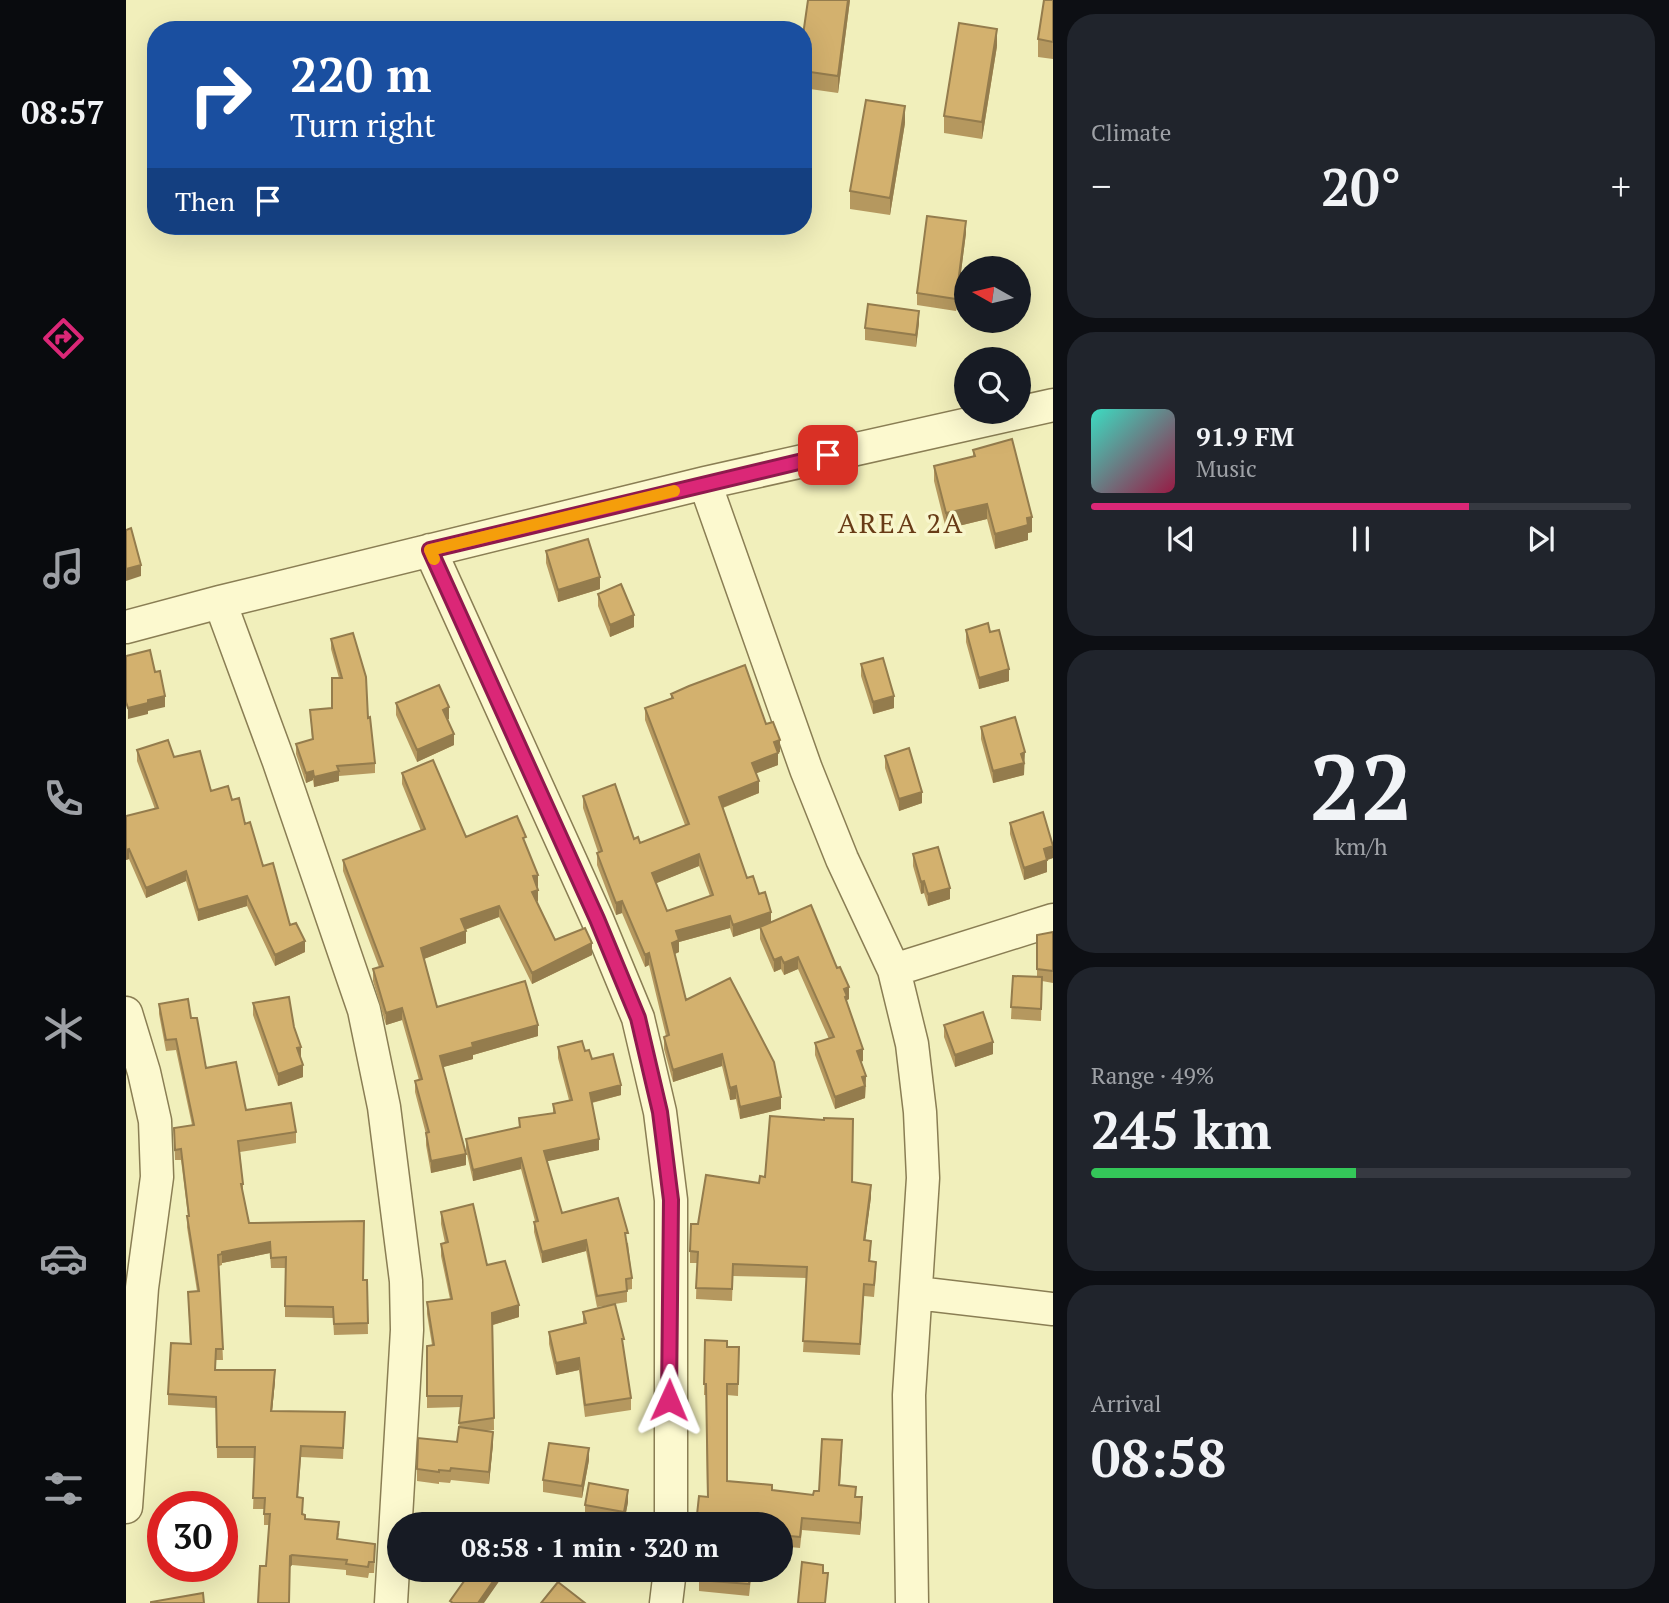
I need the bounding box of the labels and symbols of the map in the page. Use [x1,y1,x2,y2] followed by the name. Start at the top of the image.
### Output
[954,256,1031,332] north arrow
[798,425,858,485] pin
[838,504,964,541] district label: AREA 2A
[632,1363,706,1437] position arrow
[147,1491,238,1582] speed limit sign: 30

